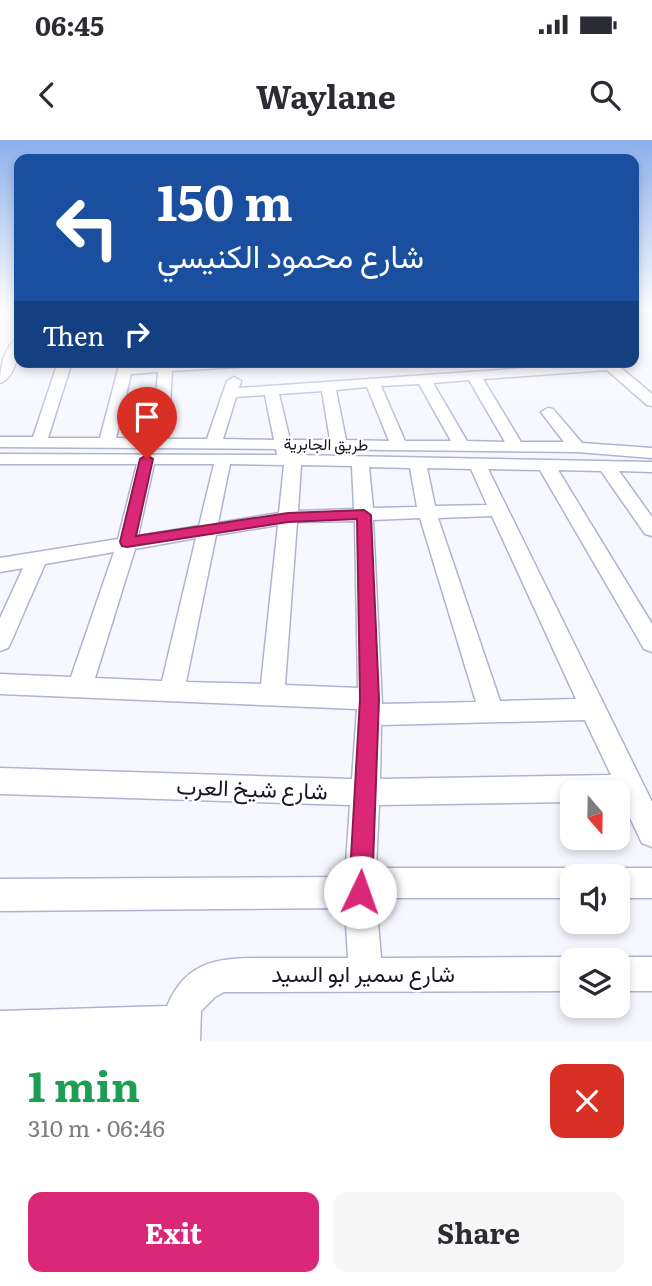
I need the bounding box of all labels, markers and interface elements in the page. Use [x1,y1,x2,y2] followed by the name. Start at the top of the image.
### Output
[35,5,104,44] text: 06:45
[256,71,396,119] text: Waylane
[28,76,66,114] icon: back
[586,76,624,114] icon: search
[157,163,293,236] text: 150 m
[42,182,133,273] icon: left
[157,230,424,278] text: شارع محمود الكنيسي
[42,315,104,354] text: Then
[118,315,156,353] icon: right
[117,387,177,459] pin
[128,398,166,436] icon: arrive
[283,430,369,456] street label: طريق الجابرية
[176,767,328,808] street label: شارع شيخ العرب
[560,780,630,850] north arrow
[560,780,630,1018] map controls
[323,855,397,929] position arrow
[560,864,630,934] button: sound
[560,948,630,1018] button: layers
[271,955,455,990] street label: شارع سمير ابو السيد
[28,1053,140,1115] text: 1 min
[550,1064,624,1138] button: close
[28,1110,165,1144] text: 310 m · 06:46
[28,1192,319,1272] button: Exit
[333,1192,624,1272] button: Share

